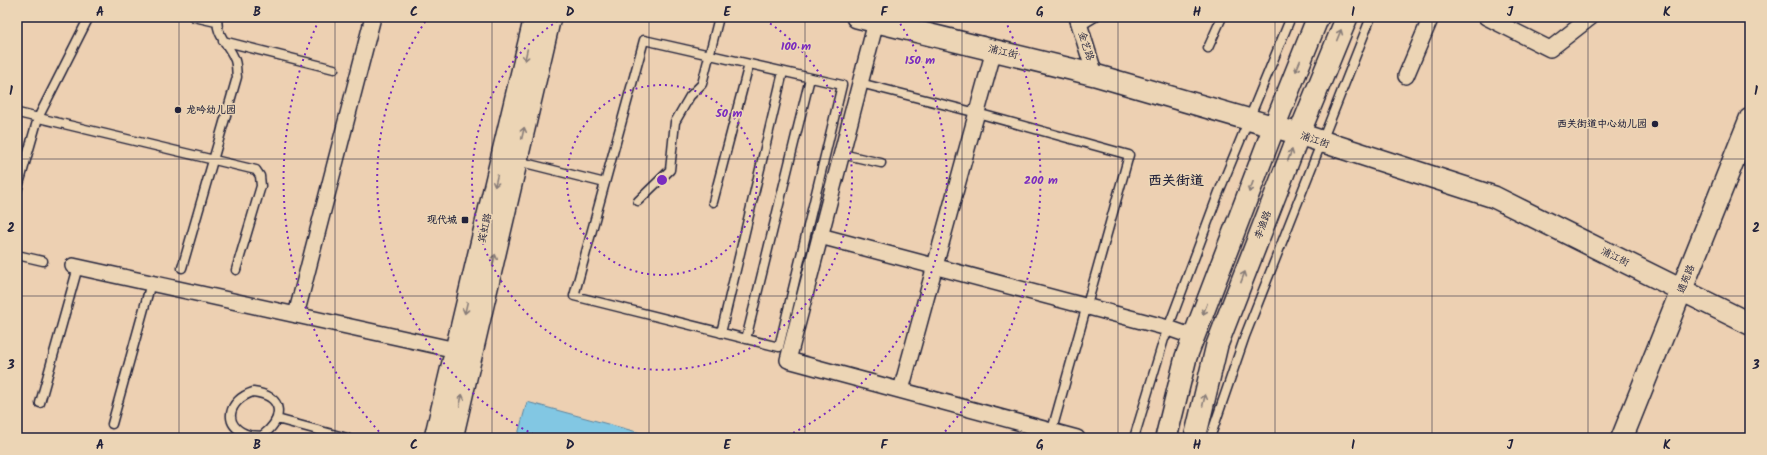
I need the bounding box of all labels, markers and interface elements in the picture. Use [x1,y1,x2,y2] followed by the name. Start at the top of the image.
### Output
[96,2,104,23] text: A
[253,2,261,23] text: B
[410,2,418,23] text: C
[566,2,575,23] text: D
[723,2,731,23] text: E
[880,2,888,23] text: F
[1036,2,1044,23] text: G
[1193,2,1202,23] text: H
[1351,2,1355,23] text: I
[1507,2,1514,23] text: J
[1663,2,1671,23] text: K
[1074,29,1098,63] street label: 金艺路
[1336,29,1344,41] one-way arrow
[781,37,811,56] text: 100 m
[987,41,1019,63] street label: 浦江街
[522,48,529,61] one-way arrow
[905,51,935,70] text: 150 m
[1294,60,1302,72] one-way arrow
[9,81,13,102] text: 1
[1754,81,1758,102] text: 1
[186,102,236,118] place label: 龙吟幼儿园
[715,104,743,123] text: 50 m
[173,105,183,115] marker: 龙吟幼儿园
[1557,116,1647,132] place label: 西关街道中心幼儿园
[1650,119,1660,129] marker: 西关街道中心幼儿园
[520,127,528,140] one-way arrow
[1298,128,1332,152] street label: 浦江街
[1287,150,1295,162] one-way arrow
[1148,170,1204,192] district label: 西关街道
[1024,171,1058,190] text: 200 m
[655,173,669,187] centre of rings
[492,175,499,188] one-way arrow
[1246,181,1254,193] one-way arrow
[1250,208,1276,242] street label: 李渔路
[427,212,457,228] place label: 现代城
[474,212,496,244] street label: 宾虹路
[460,215,470,225] marker: 现代城
[7,218,15,239] text: 2
[1752,218,1760,239] text: 2
[1598,243,1632,271] street label: 浦江街
[490,254,498,267] one-way arrow
[1673,262,1699,296] street label: 通苑路
[1240,271,1248,283] one-way arrow
[462,301,469,314] one-way arrow
[1200,302,1208,314] one-way arrow
[6,355,15,376] text: 3
[1751,355,1760,376] text: 3
[458,394,466,407] one-way arrow
[1200,394,1208,407] one-way arrow
[96,435,104,455] text: A
[253,435,261,455] text: B
[410,435,418,455] text: C
[566,435,575,455] text: D
[723,435,731,455] text: E
[880,435,888,455] text: F
[1036,435,1044,455] text: G
[1193,435,1202,455] text: H
[1351,435,1355,455] text: I
[1507,435,1514,455] text: J
[1663,435,1671,455] text: K

